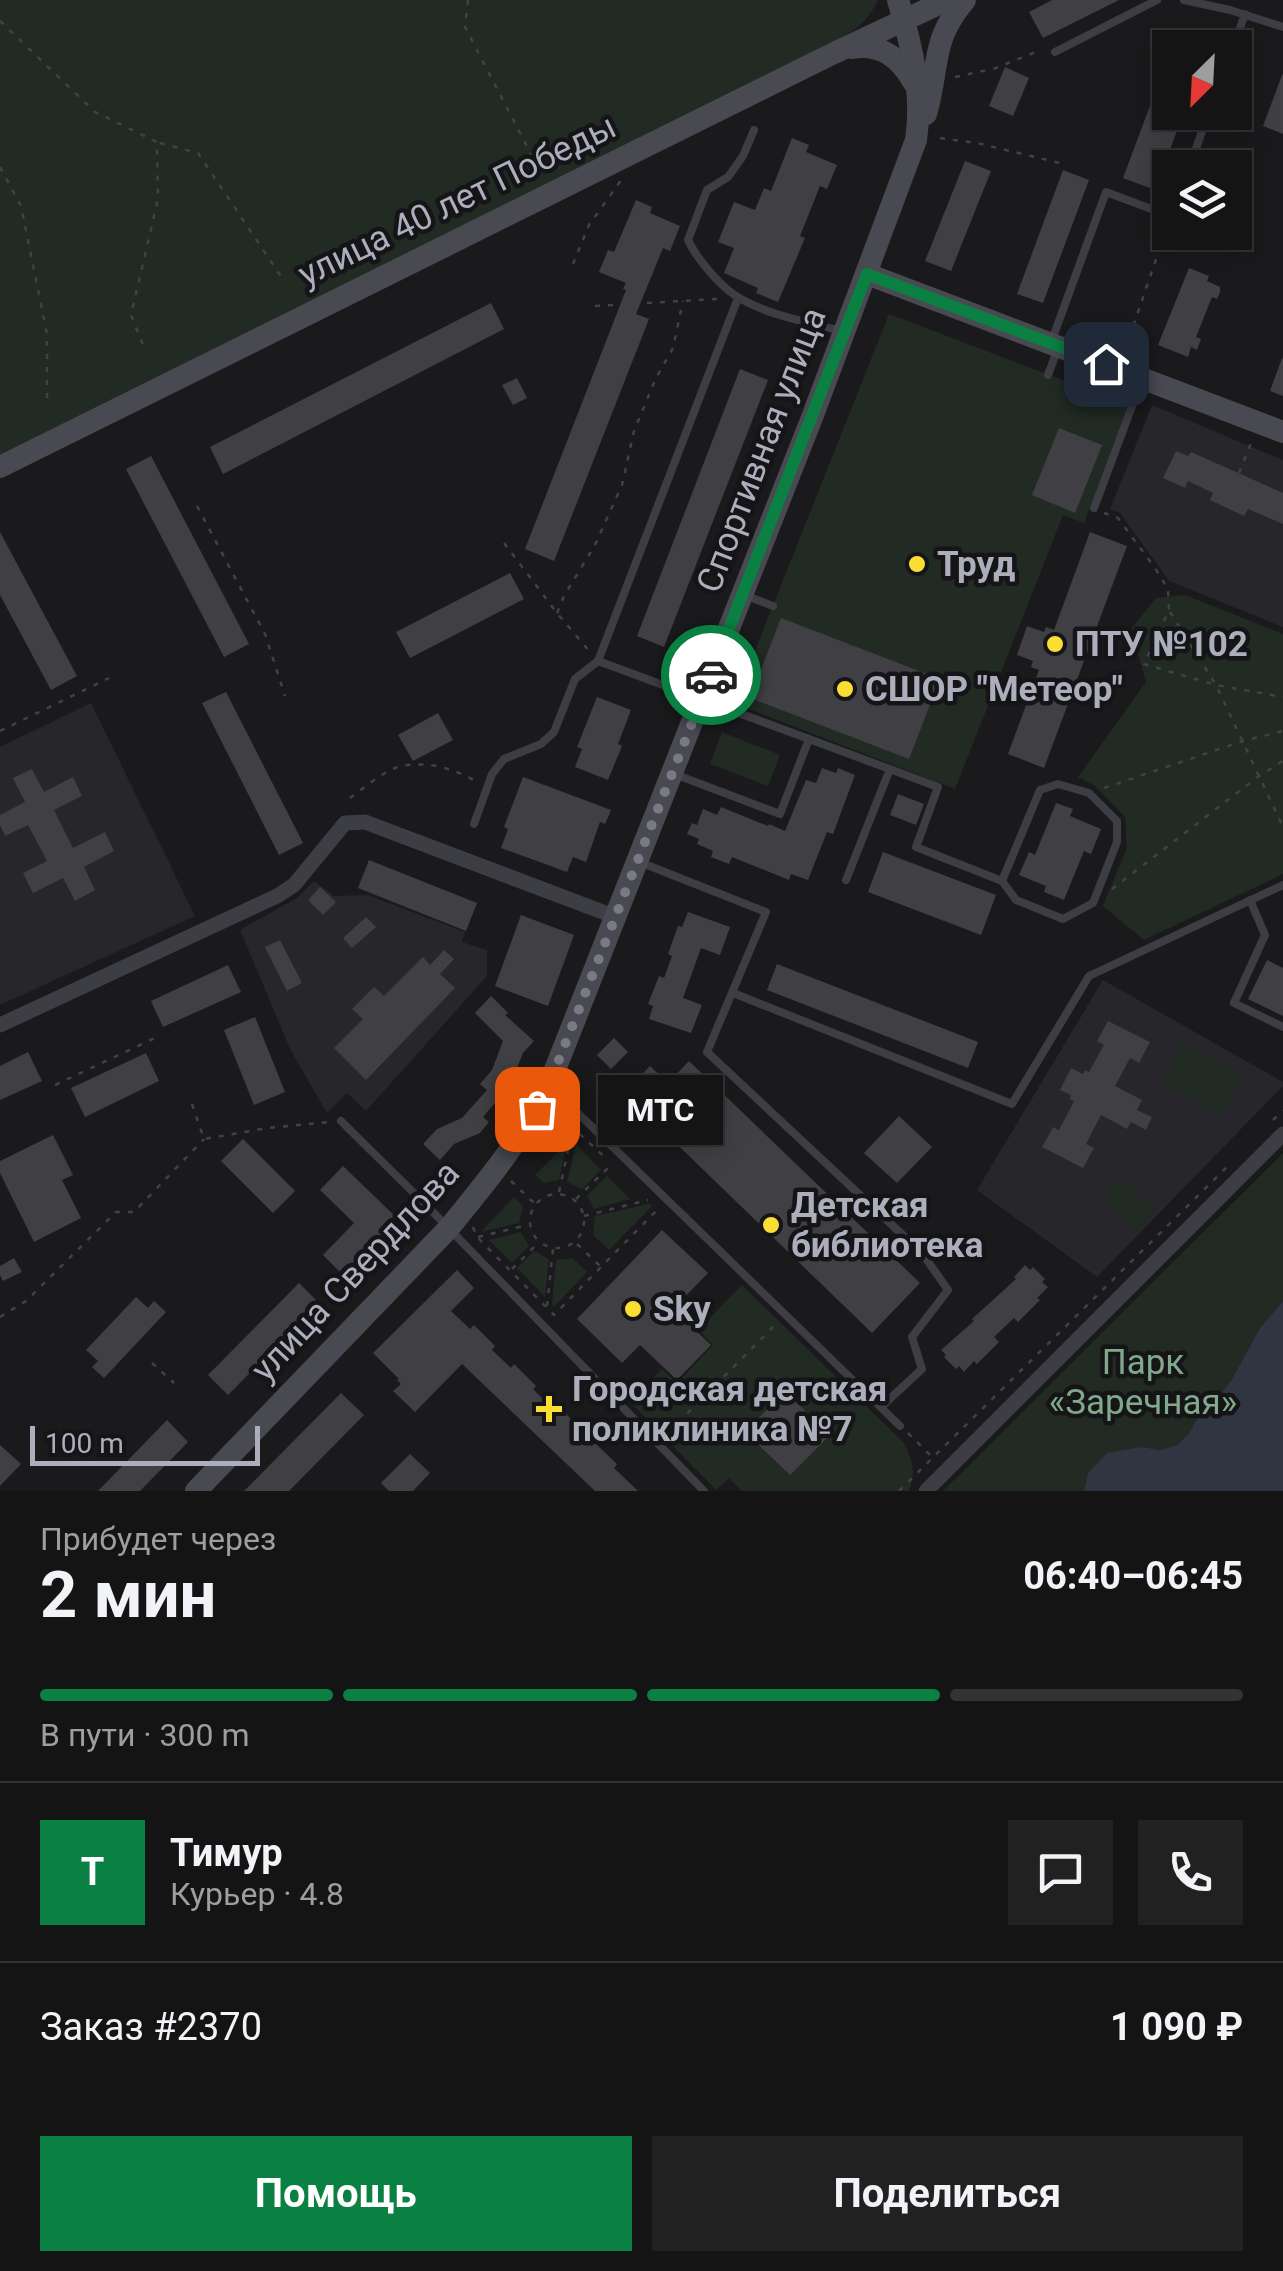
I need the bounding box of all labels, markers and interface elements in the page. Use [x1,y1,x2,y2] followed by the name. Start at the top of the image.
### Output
[1152,30,1252,130] north arrow
[1152,30,1252,250] map controls
[292,106,623,295] street label: улица 40 лет Победы
[1152,150,1252,250] button: layers
[688,302,835,598] street label: Спортивная улица
[1064,322,1149,407] pin
[1079,337,1134,392] icon: home
[937,544,1015,585] place label: Труд
[906,553,928,575] marker: Труд
[1075,624,1248,665] place label: ПТУ №102
[661,625,761,725] courier
[1044,633,1066,655] marker: ПТУ №102
[684,648,739,703] icon: car
[865,669,1123,710] place label: СШОР "Метеор"
[834,678,856,700] marker: СШОР "Метеор"
[495,1067,580,1152] pin
[597,1074,722,1144] callout: МТС
[510,1082,565,1137] icon: bag
[627,1091,694,1129] text: МТС
[243,1153,468,1390] street label: улица Свердлова
[791,1185,983,1266] place label: Детская библиотека
[760,1214,782,1236] marker: Детская библиотека
[653,1289,711,1330] place label: Sky
[622,1298,644,1320] marker: Sky
[1049,1342,1237,1423] park label: Парк «Заречная»
[572,1369,887,1450] place label: Городская детская поликлиника №7
[536,1396,562,1422] marker: Городская детская поликлиника №7
[30,1421,260,1466] scale bar
[45,1427,124,1460] text: 100 m
[40,1520,276,1558] text: Прибудет через
[1023,1554,1243,1598] text: 06:40–06:45
[40,1557,216,1633] text: 2 мин
[40,1716,250,1754] text: В пути · 300 m
[1008,1820,1113,1925] button: chat
[1138,1820,1243,1925] button: phone
[170,1831,283,1875] text: Тимур
[81,1850,104,1894] text: Т
[170,1875,344,1913] text: Курьер · 4.8
[40,2005,262,2049] text: Заказ #2370
[1110,2005,1243,2049] text: 1 090 ₽
[40,2136,632,2251] button: Помощь
[652,2136,1243,2251] button: Поделиться

